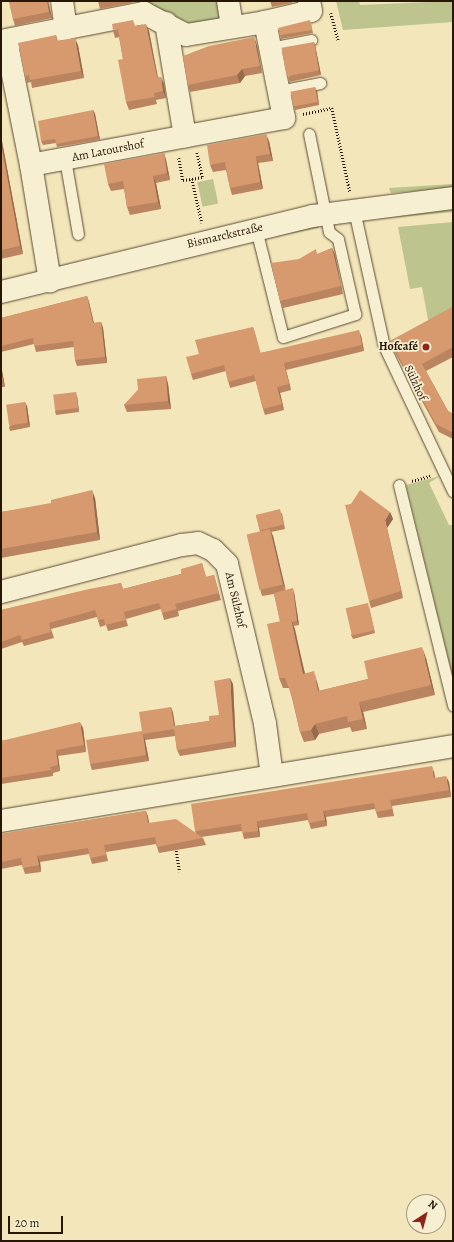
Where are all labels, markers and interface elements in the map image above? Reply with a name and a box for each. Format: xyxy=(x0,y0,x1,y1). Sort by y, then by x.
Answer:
street label: Am Latourshof xyxy=(71,137,145,165)
street label: Bismarckstraße xyxy=(186,220,264,252)
place label: Hofcafé xyxy=(379,340,418,354)
marker: Hofcafé xyxy=(421,342,431,352)
street label: Sülzhof xyxy=(401,363,429,403)
street label: Am Sülzhof xyxy=(222,571,248,629)
north arrow xyxy=(406,1194,446,1234)
text: N xyxy=(425,1196,440,1213)
scale bar xyxy=(10,1208,65,1234)
text: 20 m xyxy=(15,1215,39,1231)

